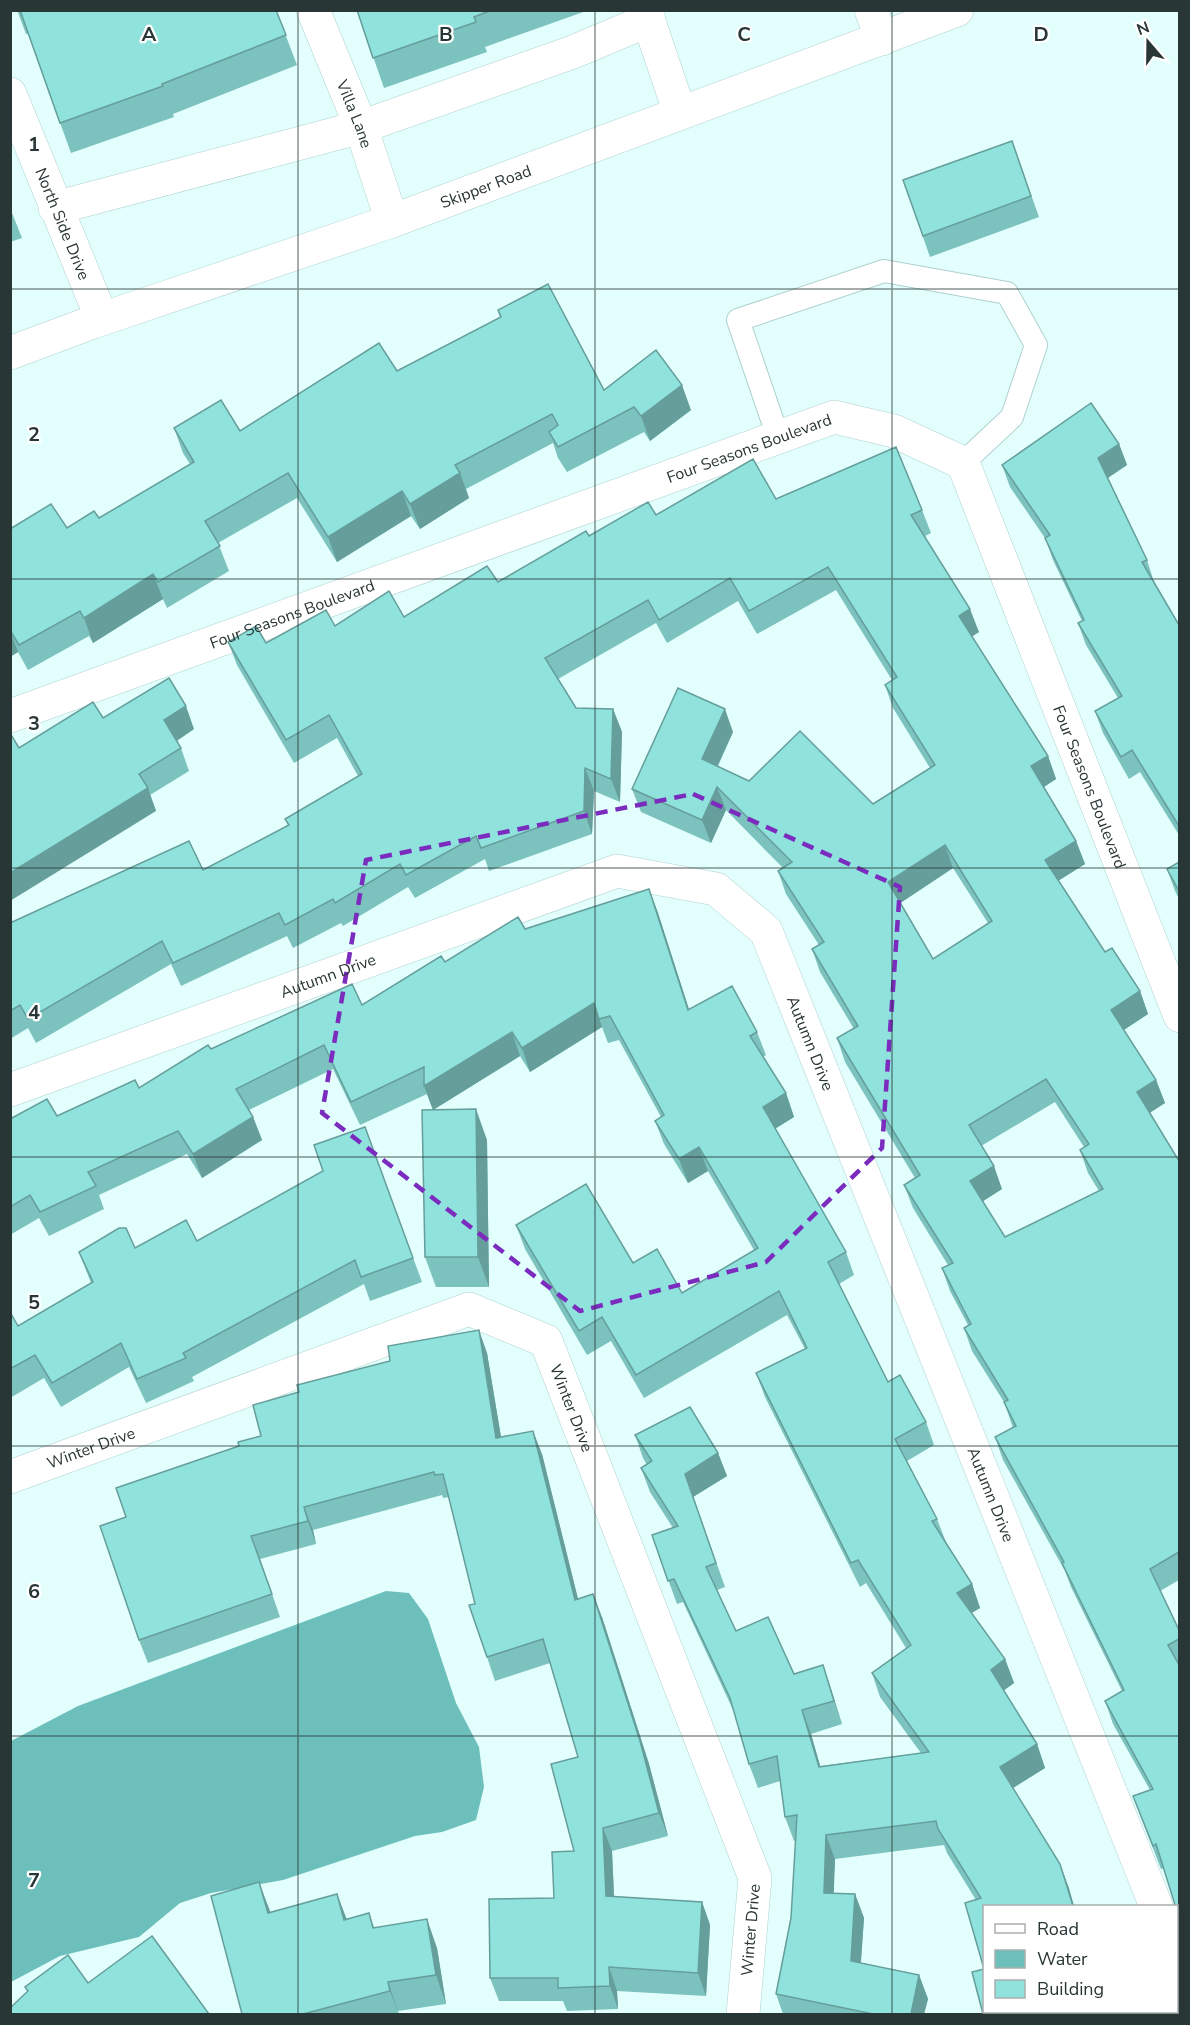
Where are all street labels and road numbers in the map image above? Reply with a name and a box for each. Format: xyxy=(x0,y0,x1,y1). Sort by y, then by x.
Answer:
street label: Villa Lane xyxy=(330,76,377,151)
street label: Skipper Road xyxy=(437,160,535,214)
street label: North Side Drive xyxy=(29,165,95,283)
street label: Four Seasons Boulevard xyxy=(664,409,835,489)
street label: Four Seasons Boulevard xyxy=(207,575,378,655)
street label: Four Seasons Boulevard xyxy=(1047,702,1131,872)
street label: Autumn Drive xyxy=(277,949,379,1004)
street label: Autumn Drive xyxy=(781,993,839,1094)
street label: Winter Drive xyxy=(544,1361,598,1455)
street label: Winter Drive xyxy=(44,1422,138,1475)
street label: Autumn Drive xyxy=(962,1444,1019,1545)
street label: Winter Drive xyxy=(736,1883,766,1977)

